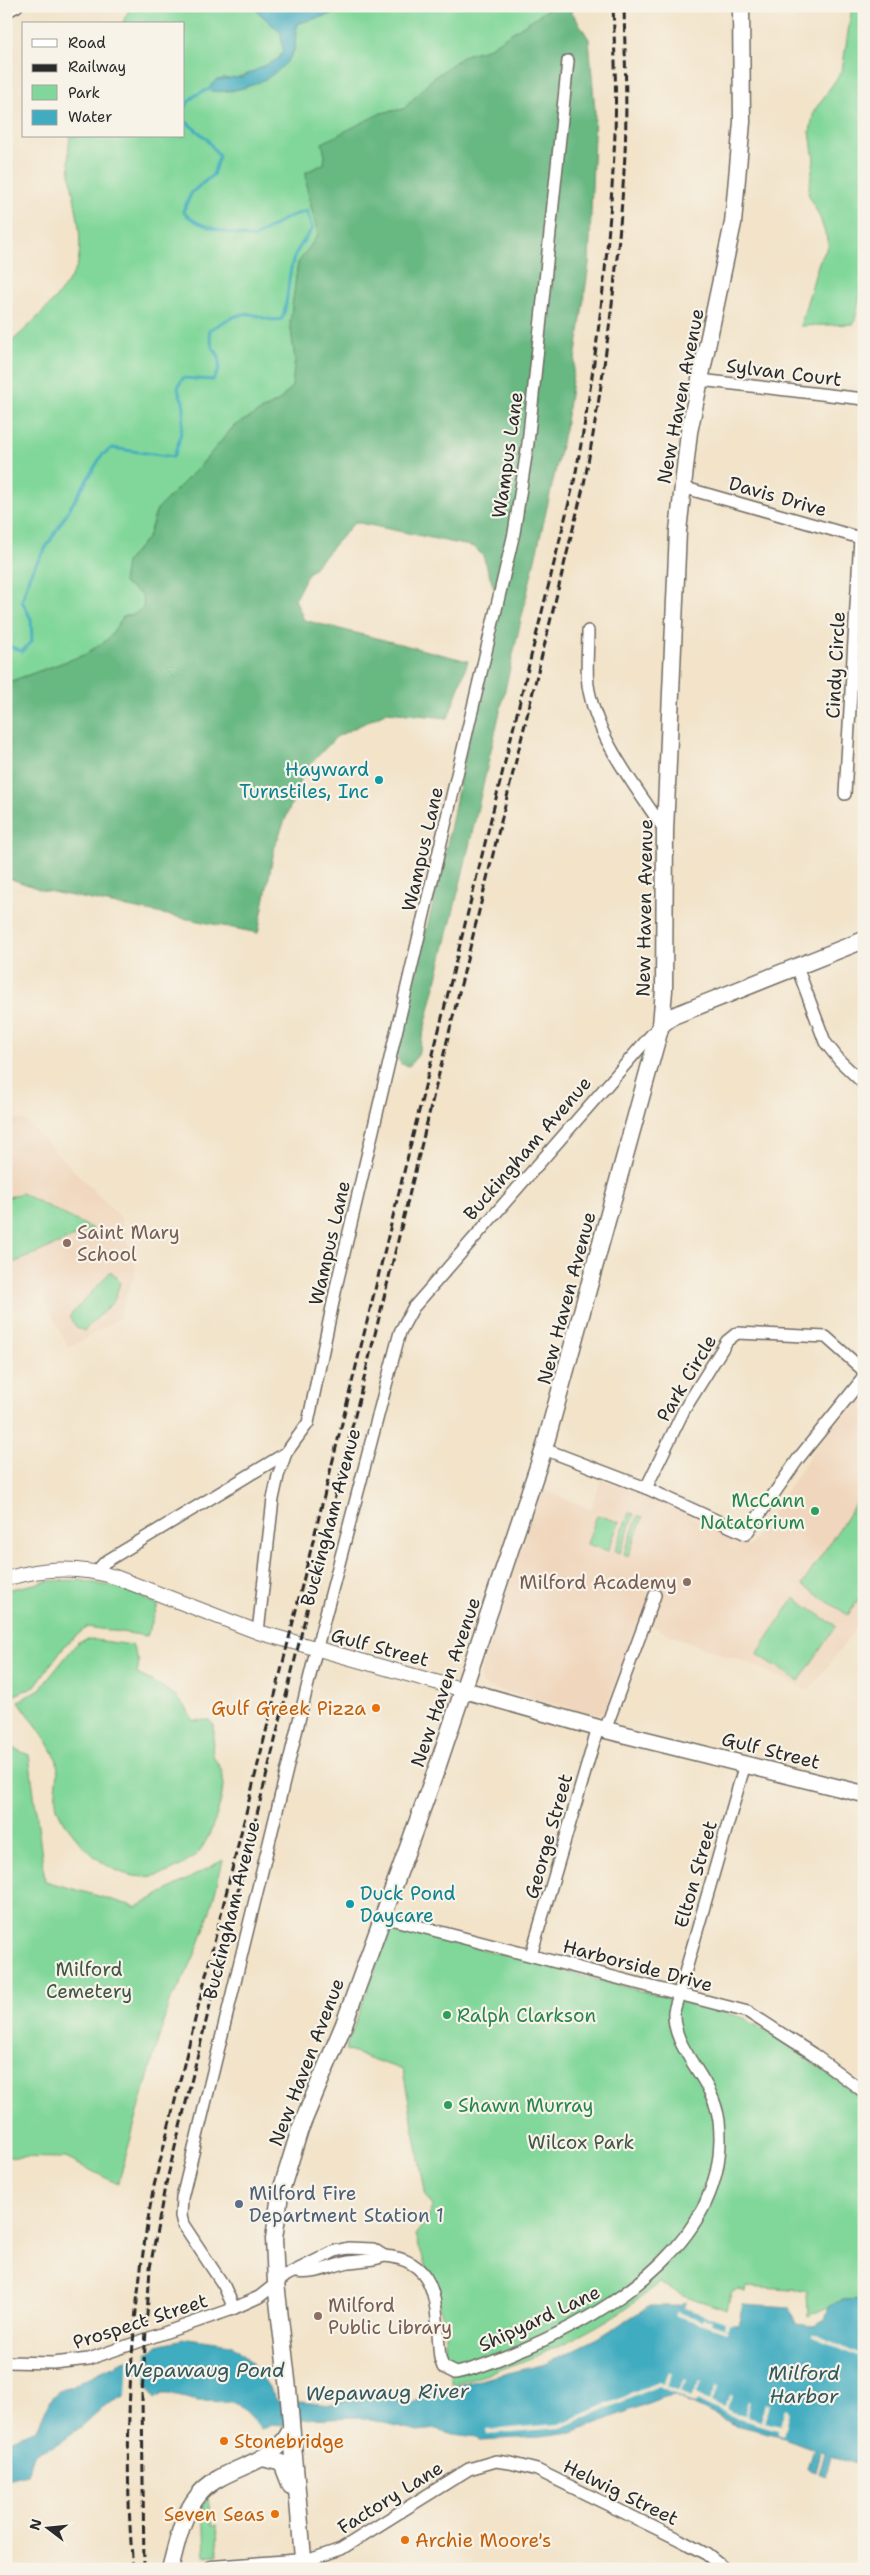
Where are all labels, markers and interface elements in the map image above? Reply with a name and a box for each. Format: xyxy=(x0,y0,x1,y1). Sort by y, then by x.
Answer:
legend xyxy=(22,22,185,138)
text: Road xyxy=(68,33,106,53)
text: Railway xyxy=(68,57,126,77)
text: Park xyxy=(68,83,100,103)
text: Water xyxy=(68,107,112,127)
street label: New Haven Avenue xyxy=(651,306,710,486)
street label: Sylvan Court xyxy=(725,353,843,392)
street label: Wampus Lane xyxy=(486,390,529,520)
street label: Davis Drive xyxy=(726,471,830,522)
street label: Cindy Circle xyxy=(820,611,851,719)
place label: Hayward Turnstiles, Inc xyxy=(239,757,369,804)
marker: Hayward Turnstiles, Inc xyxy=(373,774,385,786)
street label: Wampus Lane xyxy=(396,784,449,914)
street label: New Haven Avenue xyxy=(630,819,659,997)
street label: Buckingham Avenue xyxy=(458,1071,597,1226)
street label: Wampus Lane xyxy=(303,1178,356,1308)
street label: New Haven Avenue xyxy=(531,1209,602,1387)
place label: Saint Mary School xyxy=(77,1220,180,1267)
marker: Saint Mary School xyxy=(61,1237,73,1249)
street label: Park Circle xyxy=(651,1330,722,1426)
street label: Buckingham Avenue xyxy=(295,1425,366,1609)
place label: McCann Natatorium xyxy=(700,1488,805,1535)
marker: McCann Natatorium xyxy=(809,1505,821,1517)
place label: Milford Academy xyxy=(519,1570,677,1595)
marker: Milford Academy xyxy=(681,1576,693,1588)
street label: New Haven Avenue xyxy=(405,1594,486,1770)
street label: Gulf Street xyxy=(328,1622,432,1673)
place label: Gulf Greek Pizza xyxy=(211,1696,366,1721)
marker: Gulf Greek Pizza xyxy=(370,1702,382,1714)
street label: Gulf Street xyxy=(719,1726,823,1775)
street label: George Street xyxy=(519,1771,578,1902)
street label: Buckingham Avenue xyxy=(197,1818,266,2002)
street label: Elton Street xyxy=(668,1818,723,1931)
place label: Duck Pond Daycare xyxy=(360,1881,456,1928)
marker: Duck Pond Daycare xyxy=(344,1898,356,1910)
street label: Harborside Drive xyxy=(560,1933,716,1998)
park label: Milford Cemetery xyxy=(46,1957,132,2004)
street label: New Haven Avenue xyxy=(263,1975,350,2150)
place label: Ralph Clarkson xyxy=(457,2003,596,2028)
marker: Ralph Clarkson xyxy=(441,2009,453,2021)
place label: Shawn Murray xyxy=(458,2093,594,2118)
marker: Shawn Murray xyxy=(442,2099,454,2111)
park label: Wilcox Park xyxy=(528,2130,634,2155)
place label: Milford Fire Department Station 1 xyxy=(249,2181,444,2228)
marker: Milford Fire Department Station 1 xyxy=(233,2198,245,2210)
street label: Shipyard Lane xyxy=(474,2279,604,2358)
street label: Prospect Street xyxy=(70,2288,211,2355)
place label: Milford Public Library xyxy=(328,2293,452,2340)
marker: Milford Public Library xyxy=(312,2310,324,2322)
water label: Wepawaug Pond xyxy=(123,2357,285,2383)
water label: Milford Harbor xyxy=(768,2360,840,2409)
water label: Wepawaug River xyxy=(305,2378,470,2406)
place label: Stonebridge xyxy=(234,2429,344,2454)
marker: Stonebridge xyxy=(218,2435,230,2447)
street label: Helwig Street xyxy=(559,2454,683,2531)
street label: Factory Lane xyxy=(333,2455,448,2540)
north arrow xyxy=(22,2502,72,2552)
place label: Seven Seas xyxy=(164,2502,265,2527)
marker: Seven Seas xyxy=(269,2508,281,2520)
text: N xyxy=(25,2517,46,2532)
place label: Archie Moore's xyxy=(415,2528,551,2553)
marker: Archie Moore's xyxy=(399,2534,411,2546)

